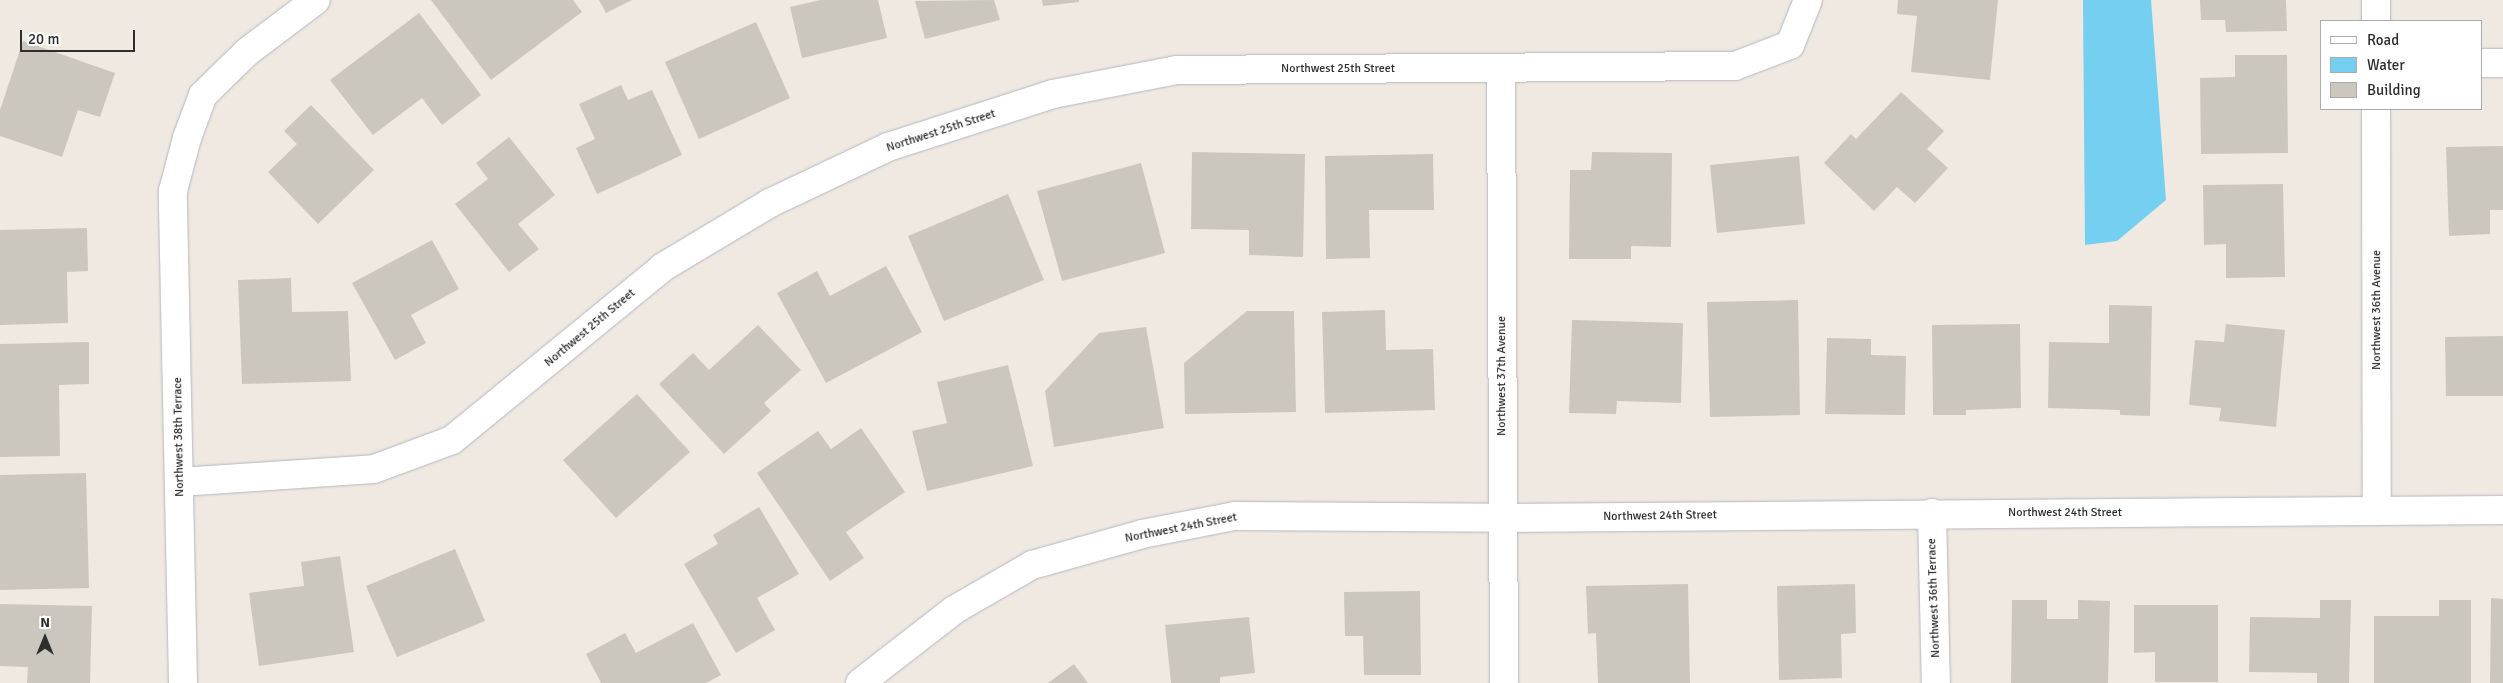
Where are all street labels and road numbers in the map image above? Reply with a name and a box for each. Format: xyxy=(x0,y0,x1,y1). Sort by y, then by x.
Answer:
street label: Northwest 25th Street xyxy=(1281,62,1395,76)
street label: Northwest 25th Street xyxy=(885,107,997,155)
street label: Northwest 36th Avenue xyxy=(2370,250,2384,370)
street label: Northwest 25th Street xyxy=(542,286,638,370)
street label: Northwest 37th Avenue xyxy=(1495,316,1509,436)
street label: Northwest 38th Terrace xyxy=(171,377,187,497)
street label: Northwest 24th Street xyxy=(2008,506,2122,520)
street label: Northwest 24th Street xyxy=(1603,508,1717,524)
street label: Northwest 24th Street xyxy=(1124,510,1238,546)
street label: Northwest 36th Terrace xyxy=(1925,538,1943,658)

